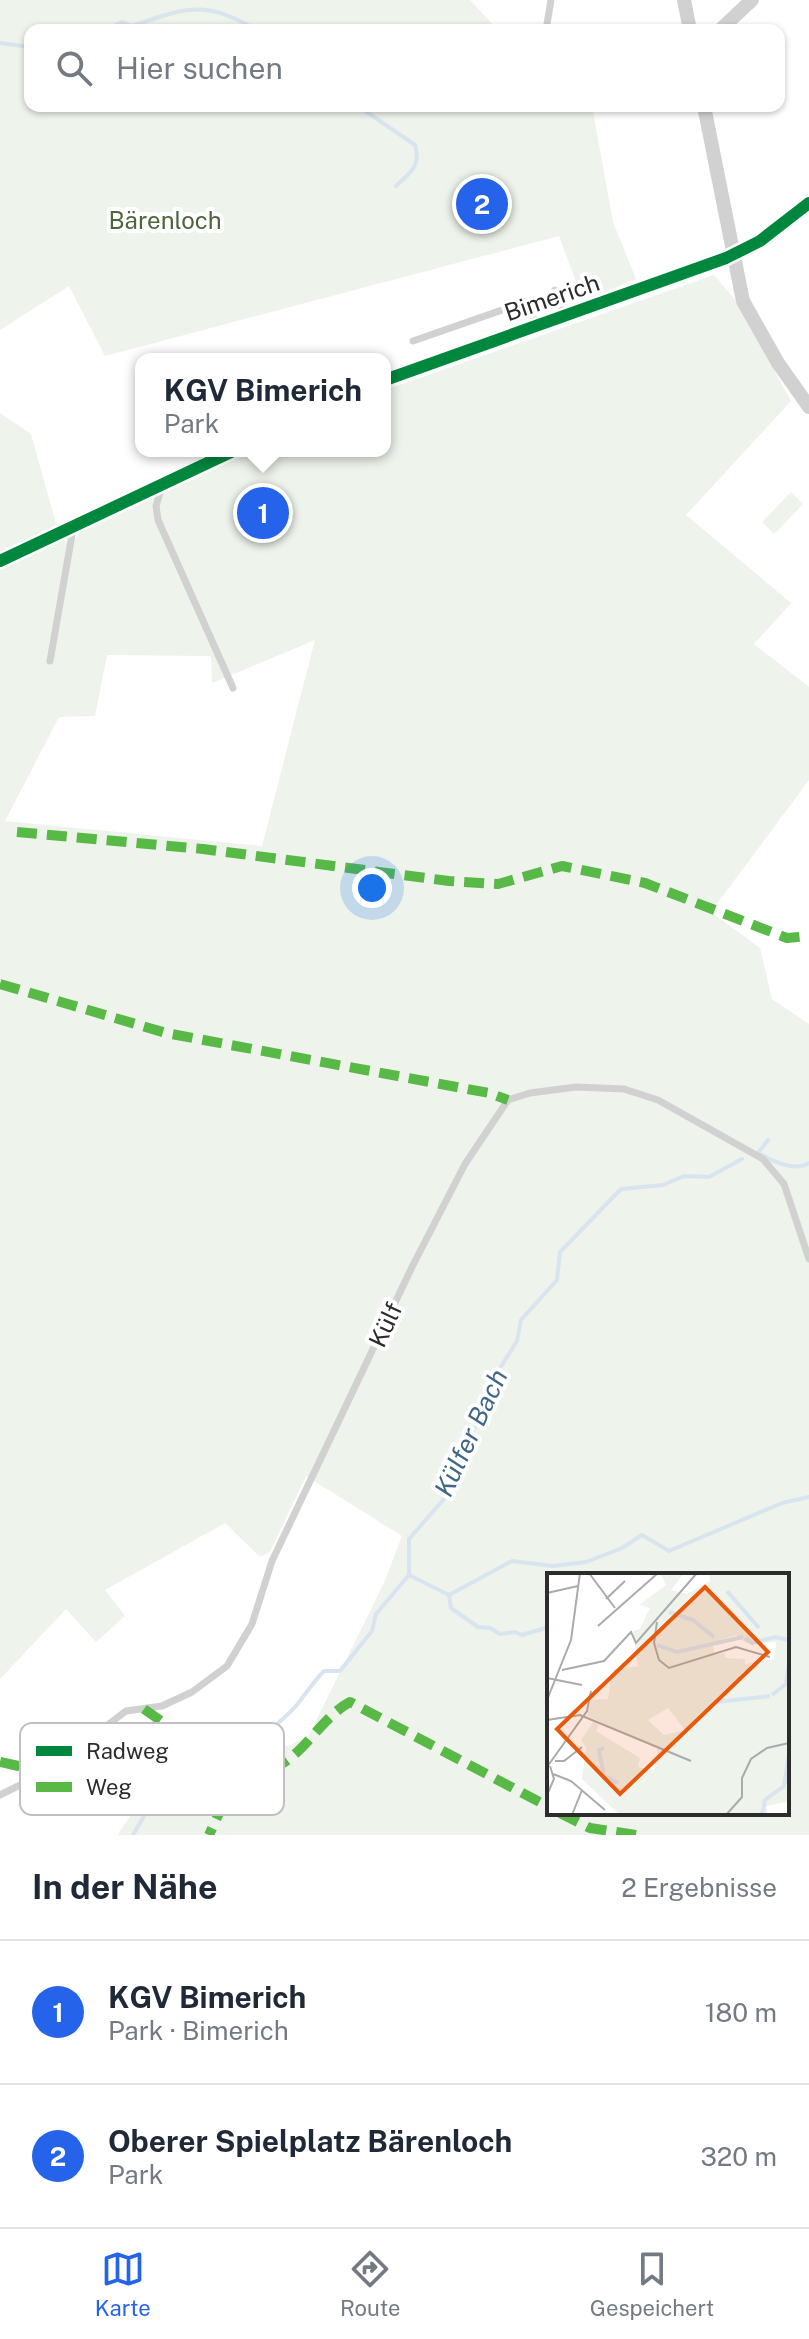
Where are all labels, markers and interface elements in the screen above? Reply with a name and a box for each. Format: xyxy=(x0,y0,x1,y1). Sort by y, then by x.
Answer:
search box xyxy=(24,24,785,112)
icon: search xyxy=(52,46,96,90)
text: Hier suchen xyxy=(116,50,283,86)
pin: 2 xyxy=(456,174,508,234)
park label: Bärenloch xyxy=(109,206,221,234)
street label: Bimerich xyxy=(501,268,603,326)
popup xyxy=(135,353,391,457)
text: KGV Bimerich xyxy=(164,372,362,408)
text: Park xyxy=(164,408,219,439)
pin: 1 xyxy=(237,483,289,543)
your location xyxy=(352,868,392,908)
street label: Külf xyxy=(363,1298,407,1351)
water label: Külfer Bach xyxy=(428,1364,514,1501)
inset map xyxy=(547,1573,789,1815)
legend xyxy=(20,1723,284,1815)
text: Radweg xyxy=(86,1738,169,1764)
text: Weg xyxy=(86,1774,132,1800)
text: In der Nähe xyxy=(32,1867,218,1907)
text: 2 Ergebnisse xyxy=(621,1872,777,1903)
text: KGV Bimerich xyxy=(108,1979,306,2015)
text: 1 xyxy=(52,1997,64,2028)
text: 180 m xyxy=(705,1997,777,2028)
text: Park · Bimerich xyxy=(108,2015,289,2046)
text: Oberer Spielplatz Bärenloch xyxy=(108,2123,512,2159)
text: 2 xyxy=(50,2141,66,2172)
text: 320 m xyxy=(700,2141,777,2172)
text: Park xyxy=(108,2159,163,2190)
tab: Karte xyxy=(95,2247,151,2321)
tab: Route xyxy=(340,2247,400,2321)
tab: Gespeichert xyxy=(590,2247,714,2321)

